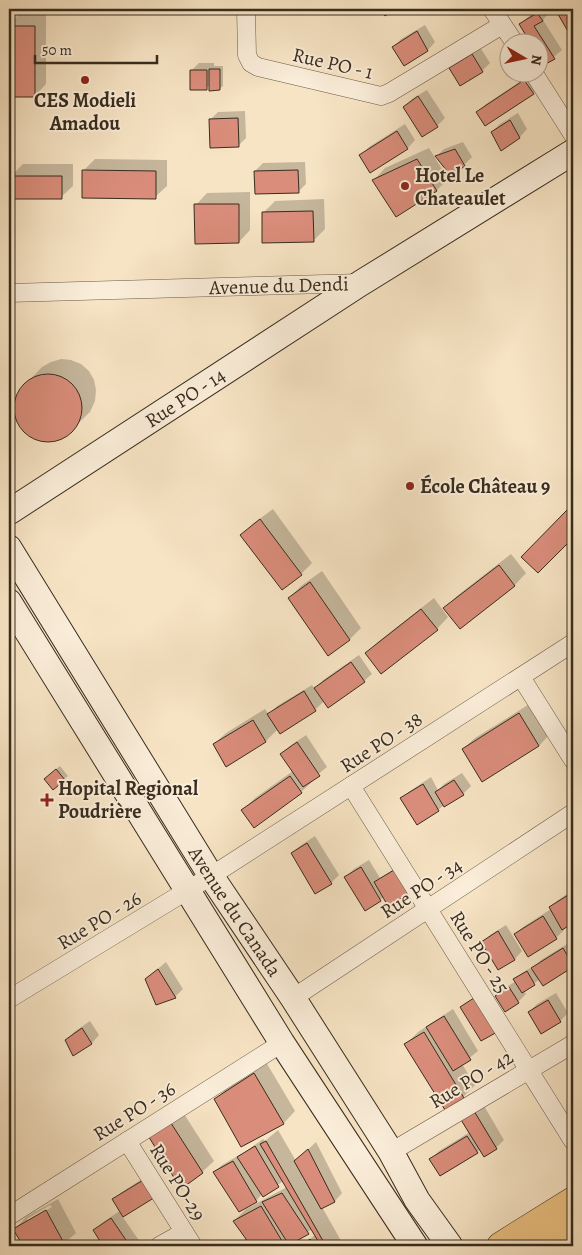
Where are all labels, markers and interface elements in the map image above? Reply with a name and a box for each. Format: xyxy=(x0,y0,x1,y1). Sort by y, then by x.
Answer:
scale bar xyxy=(35,32,158,64)
north arrow xyxy=(500,32,550,82)
text: 50 m xyxy=(42,40,72,60)
street label: Rue PO - 1 xyxy=(290,41,376,86)
text: N xyxy=(526,53,547,66)
marker: CES Modieli Amadou xyxy=(79,74,91,86)
place label: CES Modieli Amadou xyxy=(34,87,136,137)
place label: Hotel Le Chateaulet xyxy=(415,162,506,212)
marker: Hotel Le Chateaulet xyxy=(399,180,411,192)
street label: Avenue du Dendi xyxy=(208,270,349,301)
street label: Rue PO - 14 xyxy=(140,362,231,434)
place label: École Château 9 xyxy=(420,473,550,500)
marker: École Château 9 xyxy=(404,480,416,492)
street label: Rue PO - 38 xyxy=(335,706,428,779)
place label: Hopital Regional Poudrière xyxy=(58,775,199,825)
marker: Hopital Regional Poudrière xyxy=(40,793,54,807)
street label: Avenue du Canada xyxy=(181,840,288,983)
street label: Rue PO - 34 xyxy=(375,852,467,925)
street label: Rue PO - 26 xyxy=(52,885,146,956)
street label: Rue PO - 25 xyxy=(443,906,516,999)
street label: Rue PO - 42 xyxy=(424,1044,519,1115)
street label: Rue PO - 36 xyxy=(88,1075,181,1147)
street label: Rue PO-29 xyxy=(143,1138,212,1226)

